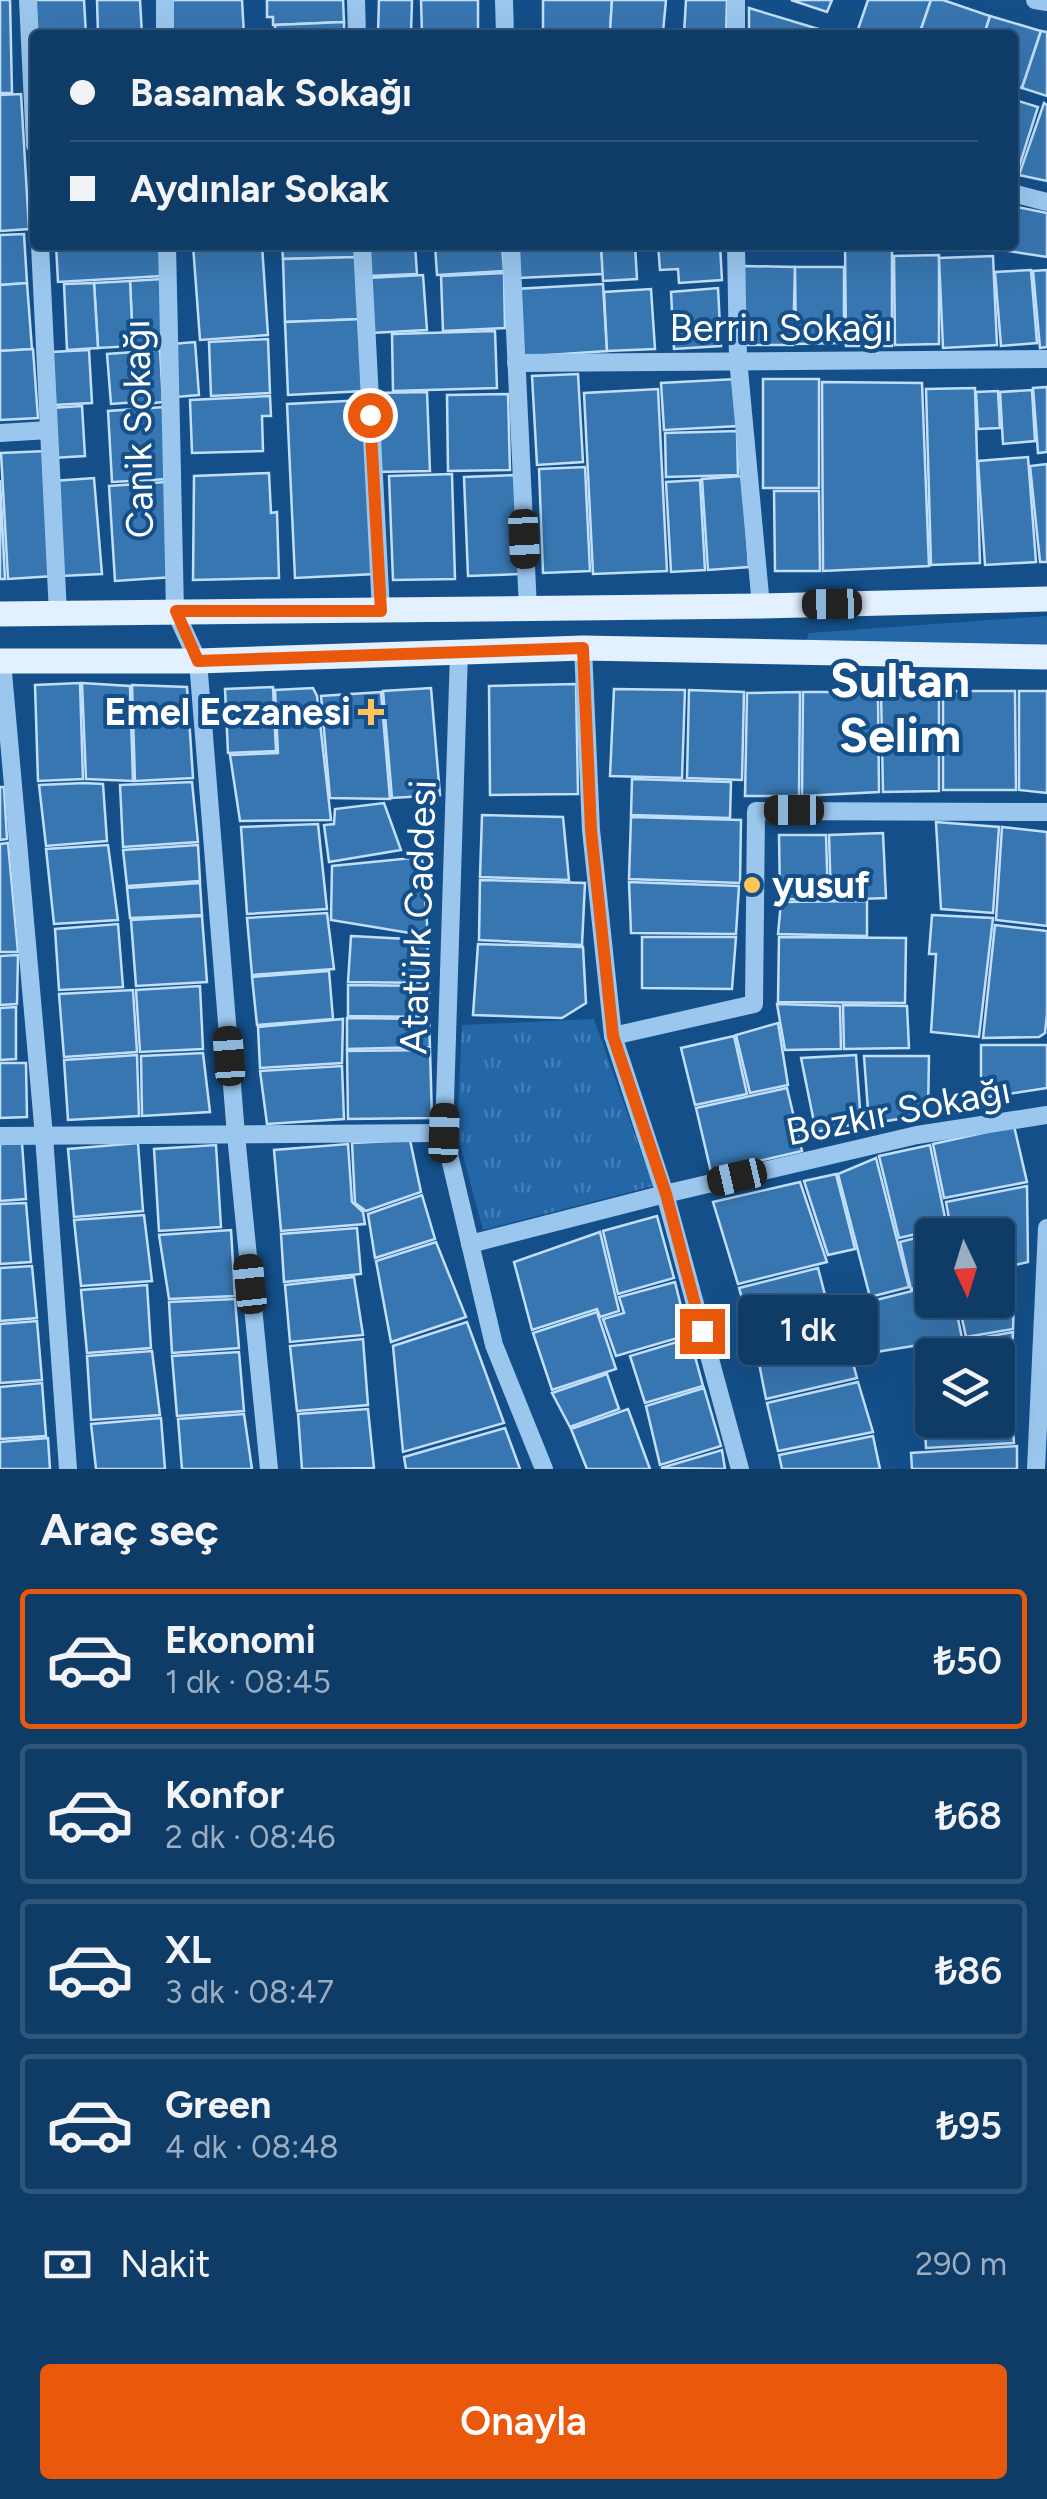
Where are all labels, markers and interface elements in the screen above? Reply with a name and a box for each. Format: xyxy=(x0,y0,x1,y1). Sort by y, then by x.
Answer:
text: Basamak Sokağı xyxy=(130,70,412,116)
text: Aydınlar Sokak xyxy=(130,166,389,212)
street label: Berrin Sokağı xyxy=(670,305,892,351)
street label: Canik Sokağı xyxy=(113,319,163,539)
route start xyxy=(348,393,393,438)
car xyxy=(507,508,541,570)
car xyxy=(802,588,862,620)
district label: Sultan Selim xyxy=(830,651,970,764)
place label: Emel Eczanesi xyxy=(104,689,351,735)
marker: Emel Eczanesi xyxy=(360,701,382,723)
street label: Atatürk Caddesi xyxy=(390,779,446,1055)
car xyxy=(764,795,824,825)
place label: yusuf xyxy=(772,862,870,908)
marker: yusuf xyxy=(741,874,763,896)
car xyxy=(212,1025,246,1087)
street label: Bozkır Sokağı xyxy=(782,1067,1014,1155)
car xyxy=(428,1102,460,1164)
car xyxy=(704,1156,770,1198)
north arrow xyxy=(915,1218,1015,1318)
map controls xyxy=(915,1218,1015,1438)
car xyxy=(232,1253,268,1315)
callout: 1 dk xyxy=(737,1296,877,1366)
route end xyxy=(680,1309,725,1354)
text: 1 dk xyxy=(780,1311,836,1349)
button: layers xyxy=(915,1338,1015,1438)
text: Araç seç xyxy=(40,1502,219,1556)
icon: car xyxy=(45,1614,135,1704)
text: Ekonomi xyxy=(165,1617,316,1663)
text: ₺50 xyxy=(934,1638,1002,1684)
text: 1 dk · 08:45 xyxy=(165,1663,331,1701)
icon: car xyxy=(45,1769,135,1859)
text: Konfor xyxy=(165,1772,284,1818)
text: ₺68 xyxy=(935,1793,1002,1839)
text: 2 dk · 08:46 xyxy=(165,1818,335,1856)
icon: car xyxy=(45,1924,135,2014)
text: XL xyxy=(165,1927,211,1973)
text: ₺86 xyxy=(935,1948,1002,1994)
text: 3 dk · 08:47 xyxy=(165,1973,334,2011)
icon: car xyxy=(45,2079,135,2169)
text: Green xyxy=(165,2082,271,2128)
text: ₺95 xyxy=(936,2103,1002,2149)
text: 4 dk · 08:48 xyxy=(165,2128,339,2166)
icon: cash xyxy=(40,2237,95,2292)
text: Nakit xyxy=(120,2241,210,2287)
text: 290 m xyxy=(915,2245,1007,2283)
button: Onayla xyxy=(40,2364,1007,2479)

